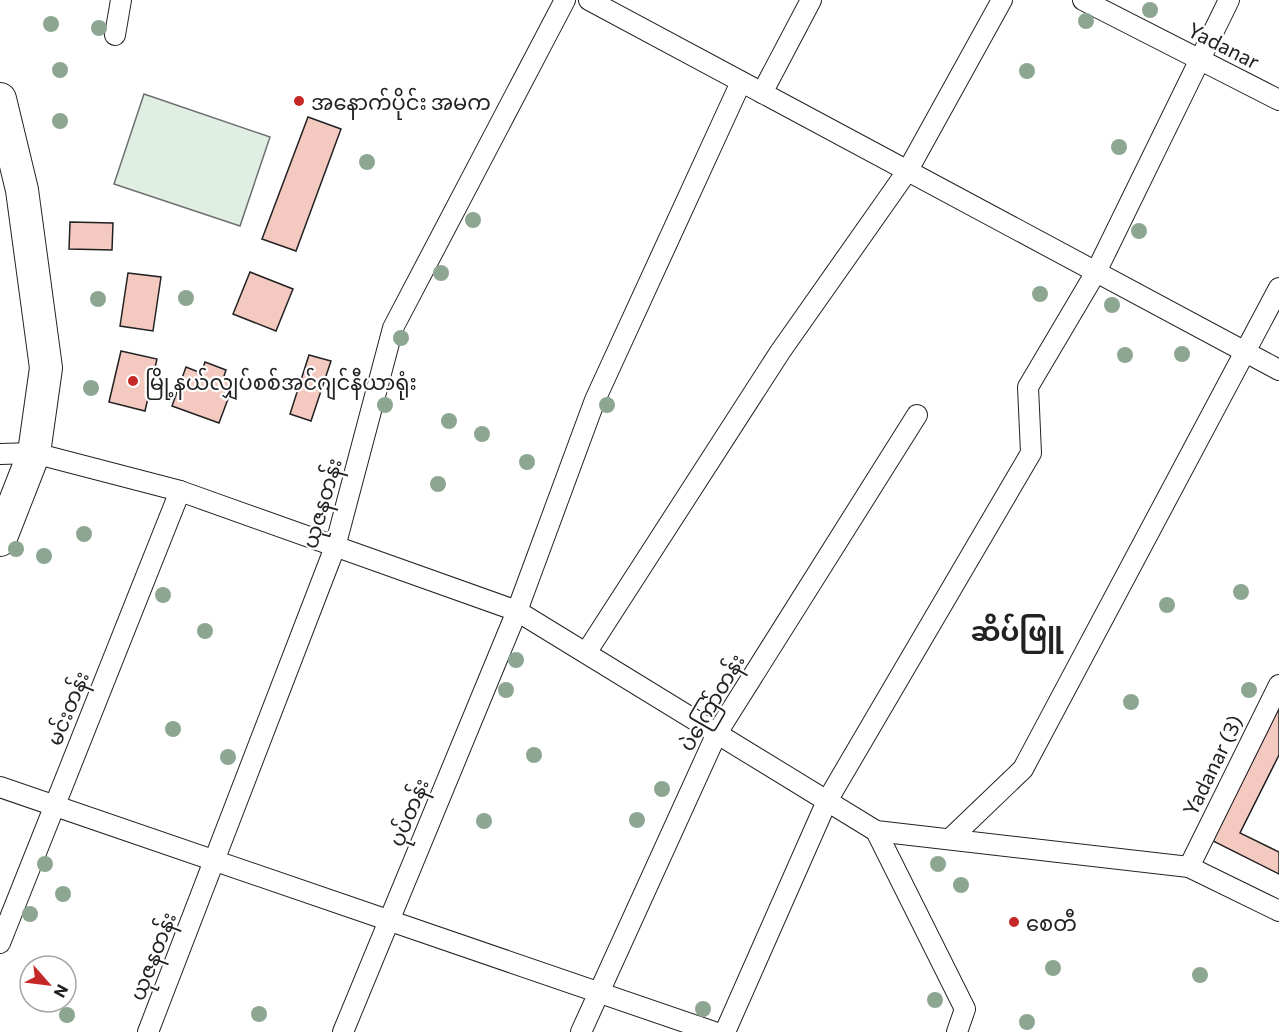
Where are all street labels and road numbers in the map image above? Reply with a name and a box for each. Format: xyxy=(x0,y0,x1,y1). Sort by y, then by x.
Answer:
street label: Yadanar xyxy=(1184,16,1264,74)
street label: ယုဇနတန်း xyxy=(294,454,352,553)
street label: ပဲကြော်တန်း xyxy=(671,648,754,758)
street label: မင်းတန်း xyxy=(39,666,99,751)
street label: Yadanar (3) xyxy=(1177,711,1247,819)
street label: ပုပ်တန်း xyxy=(381,774,438,852)
street label: ယုဇနတန်း xyxy=(122,907,186,1006)

